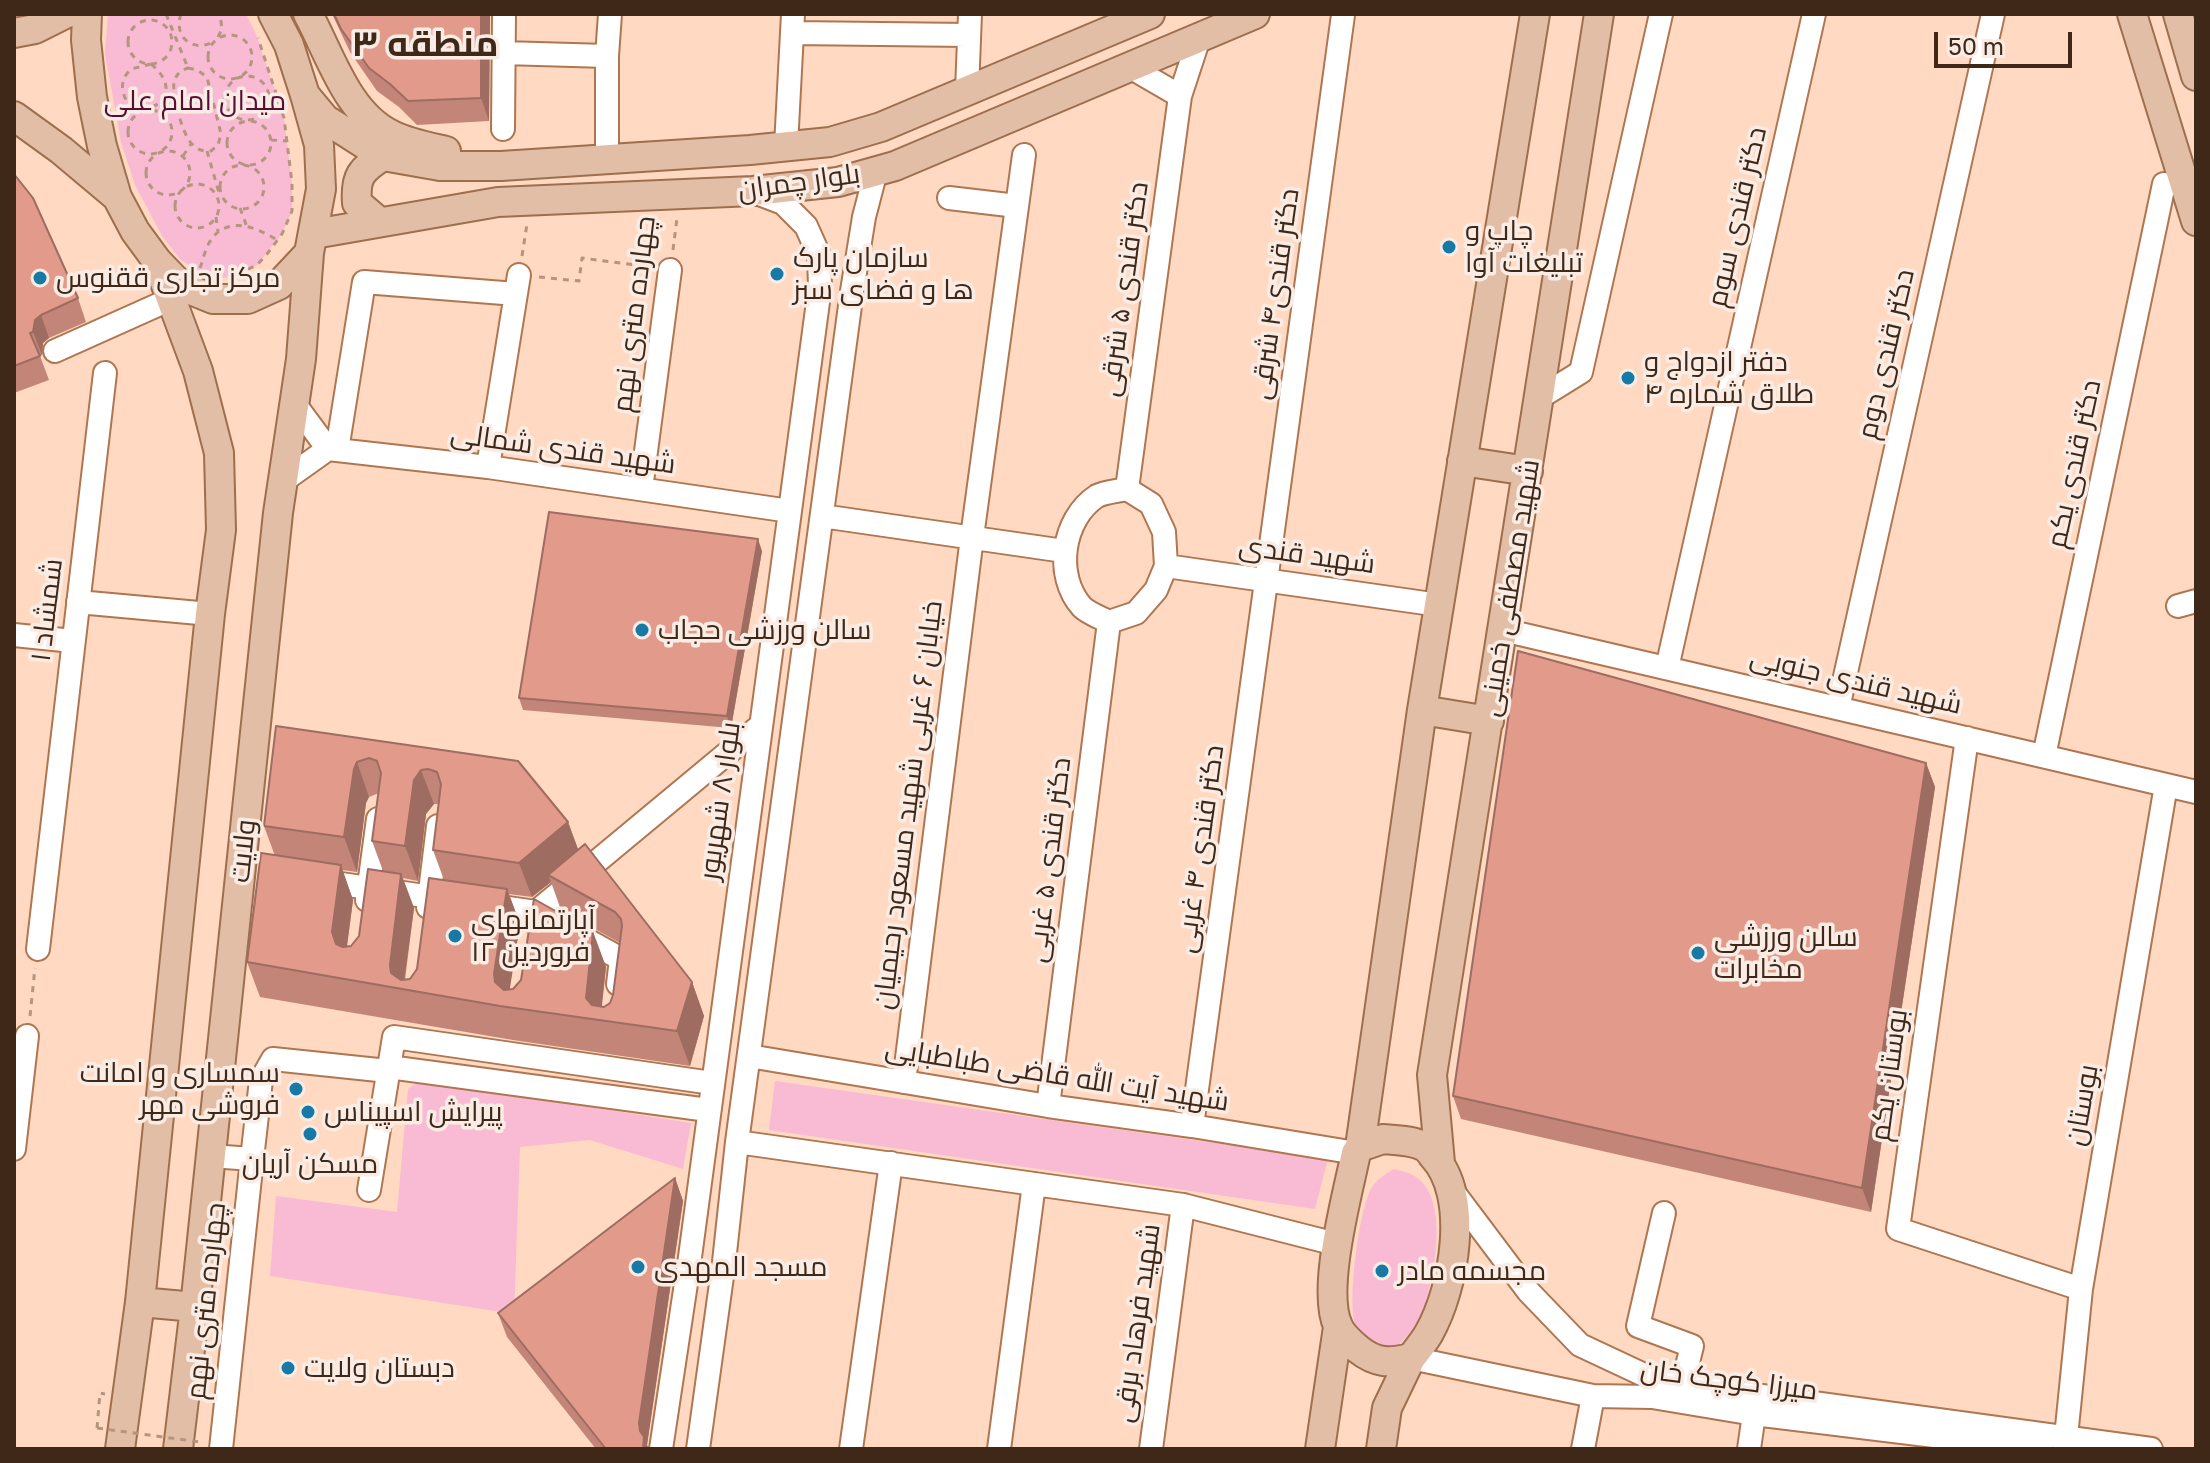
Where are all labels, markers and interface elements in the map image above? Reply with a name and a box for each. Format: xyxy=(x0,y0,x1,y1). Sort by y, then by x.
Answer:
scale bar xyxy=(1938,16,2076,66)
district label: منطقه ۳ xyxy=(351,23,499,67)
text: 50 m xyxy=(1948,31,2004,60)
park label: میدان امام علی xyxy=(104,84,286,118)
street label: دکتر قندی سوم xyxy=(1700,124,1774,310)
street label: بلوار چمران xyxy=(736,157,862,207)
street label: دکتر قندی ۵ شرقی xyxy=(1092,179,1156,399)
street label: دکتر قندی۴ شرقی xyxy=(1244,186,1306,402)
street label: چهارده متری نهم xyxy=(605,214,663,414)
place label: چاپ و تبلیغات آوا xyxy=(1465,214,1583,280)
marker: چاپ و تبلیغات آوا xyxy=(1440,238,1458,256)
place label: سازمان پارک ها و فضای سبز xyxy=(793,241,974,307)
place label: مرکز تجاری ققنوس xyxy=(56,261,281,295)
marker: سازمان پارک ها و فضای سبز xyxy=(768,265,786,283)
street label: دکتر قندی دوم xyxy=(1850,266,1922,442)
marker: مرکز تجاری ققنوس xyxy=(31,269,49,287)
place label: دفتر ازدواج و طلاق شماره ۴ xyxy=(1644,345,1814,411)
marker: دفتر ازدواج و طلاق شماره ۴ xyxy=(1619,369,1637,387)
street label: دکتر قندی یکم xyxy=(2040,377,2108,551)
street label: شهید قندی شمالی xyxy=(448,417,678,481)
street label: شهید مصطفی خمینی xyxy=(1473,457,1547,719)
street label: شهید قندی xyxy=(1237,529,1377,581)
street label: شمشاد ۱ xyxy=(24,557,70,663)
street label: خیابان ۶ غربی شهید مسعود رحیمیان xyxy=(866,599,950,1011)
place label: سالن ورزشی حجاب xyxy=(658,613,871,647)
marker: سالن ورزشی حجاب xyxy=(633,621,651,639)
street label: شهید قندی جنوبی xyxy=(1747,640,1965,722)
street label: بلوار ۸ شهریور xyxy=(692,720,748,882)
street label: دکتر قندی ۴ غربی xyxy=(1169,743,1231,955)
street label: دکتر قندی ۵ غربی xyxy=(1020,756,1078,964)
street label: ولایت xyxy=(223,818,263,884)
place label: آپارتمانهای ۱۲ فروردین xyxy=(471,903,596,969)
place label: سالن ورزشی مخابرات xyxy=(1714,920,1858,986)
marker: آپارتمانهای ۱۲ فروردین xyxy=(446,927,464,945)
marker: سالن ورزشی مخابرات xyxy=(1689,944,1707,962)
street label: بوستان یکم xyxy=(1863,1007,1915,1143)
street label: شهید آیت الله قاضی طباطبایی xyxy=(883,1031,1231,1119)
place label: سمساری و امانت فروشی مهر xyxy=(80,1056,280,1122)
street label: بوستان xyxy=(2058,1062,2106,1148)
marker: سمساری و امانت فروشی مهر xyxy=(287,1080,305,1098)
place label: پیرایش اسپیناس xyxy=(324,1095,503,1129)
marker: پیرایش اسپیناس xyxy=(299,1103,317,1121)
marker: مسکن آریان xyxy=(301,1125,319,1143)
place label: مسکن آریان xyxy=(242,1147,378,1181)
street label: چهارده متری نهم xyxy=(179,1201,233,1401)
street label: شهید فرهاد برقی xyxy=(1106,1221,1168,1425)
place label: مسجد المهدی xyxy=(654,1250,828,1284)
place label: مجسمه مادر xyxy=(1398,1254,1546,1288)
marker: مسجد المهدی xyxy=(629,1258,647,1276)
marker: مجسمه مادر xyxy=(1373,1262,1391,1280)
place label: دبستان ولایت xyxy=(304,1351,455,1385)
street label: میرزا کوچک خان xyxy=(1639,1352,1819,1408)
marker: دبستان ولایت xyxy=(279,1359,297,1377)

